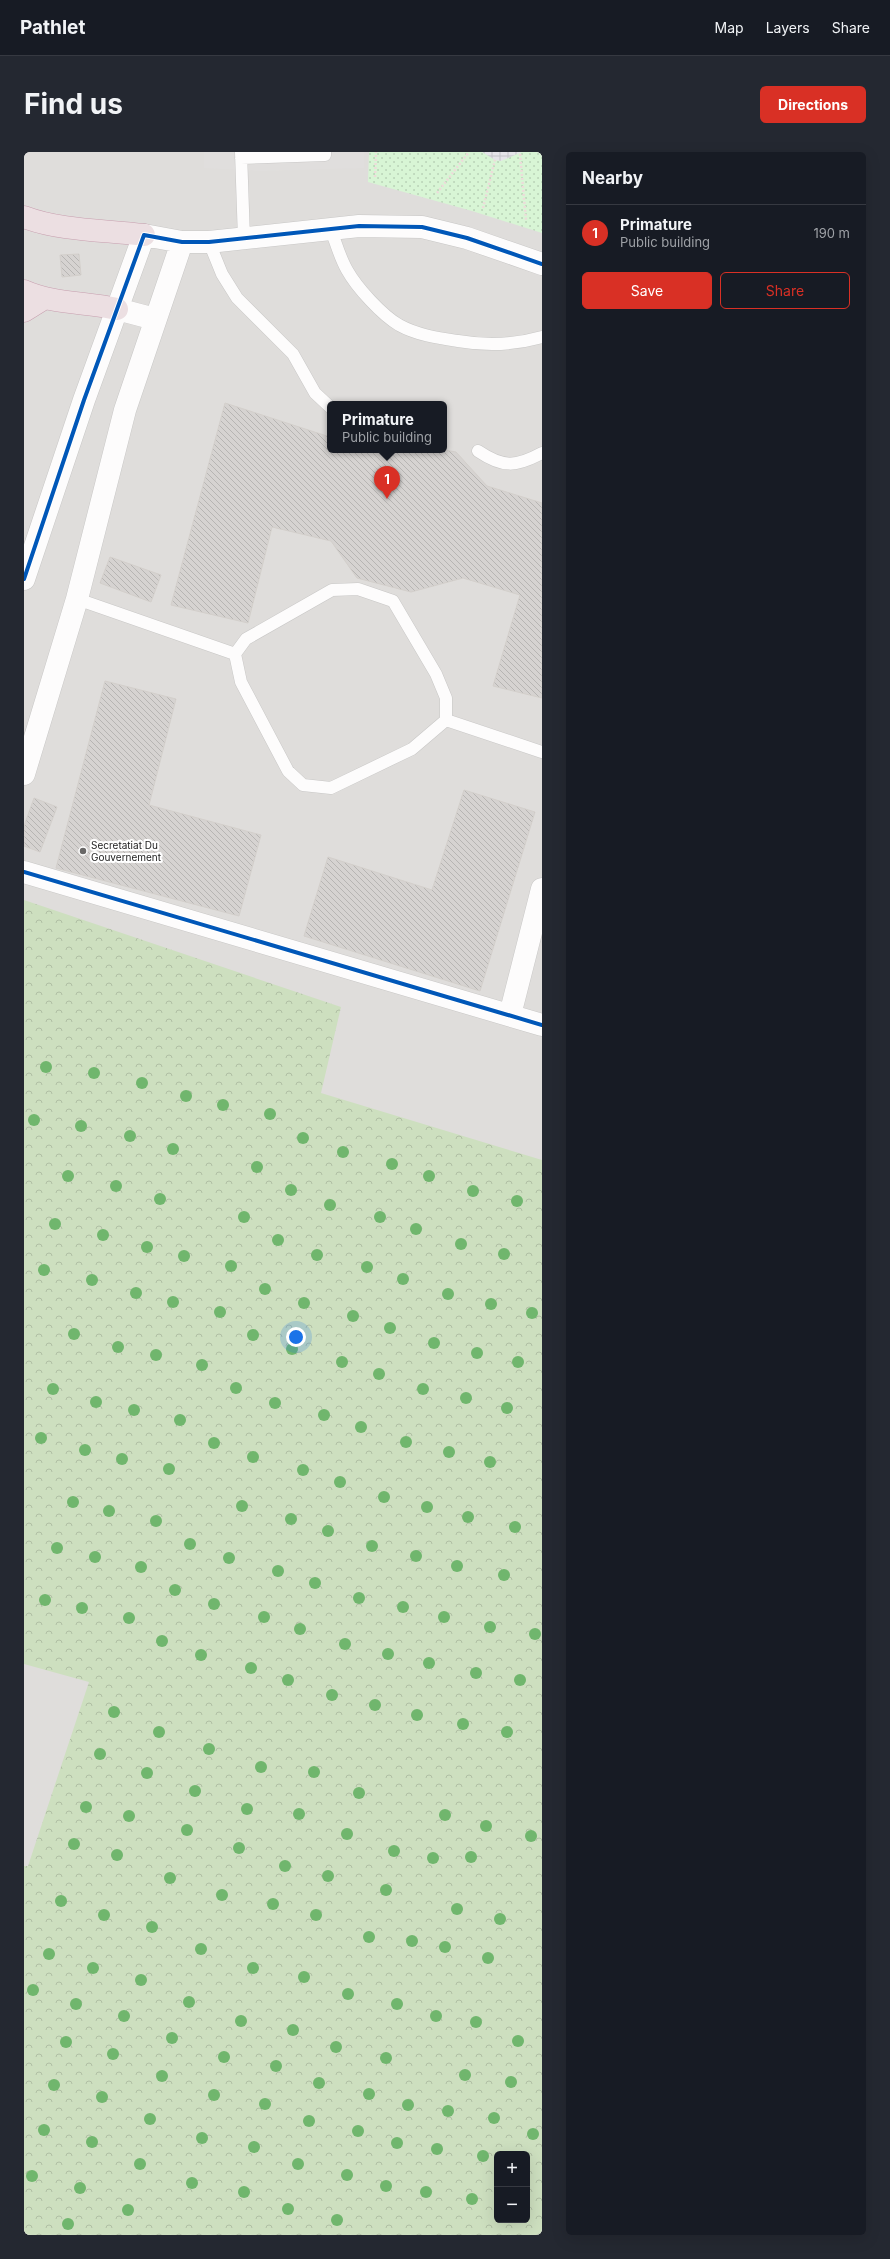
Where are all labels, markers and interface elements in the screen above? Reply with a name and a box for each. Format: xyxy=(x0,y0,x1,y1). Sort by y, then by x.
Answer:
text: Pathlet xyxy=(20,16,85,39)
text: Map xyxy=(715,19,744,36)
text: Layers xyxy=(766,19,810,36)
text: Share xyxy=(832,19,870,36)
button: Directions xyxy=(760,86,866,123)
text: Find us xyxy=(24,87,123,121)
text: Nearby xyxy=(582,168,643,188)
text: Primature xyxy=(620,215,692,234)
text: 1 xyxy=(592,225,598,241)
text: 190 m xyxy=(813,225,850,241)
text: Public building xyxy=(620,234,710,250)
button: Save xyxy=(582,272,712,309)
button: Share xyxy=(720,272,850,309)
popup xyxy=(327,401,447,453)
text: Primature xyxy=(342,410,414,429)
text: Public building xyxy=(342,429,432,445)
pin: 1 xyxy=(374,466,400,499)
place label: Secretatiat Du Gouvernement xyxy=(91,839,162,863)
marker: Secretatiat Du Gouvernement xyxy=(78,846,88,856)
your location xyxy=(286,1327,306,1347)
map controls xyxy=(494,2151,530,2223)
button: + xyxy=(494,2151,530,2187)
button: − xyxy=(494,2187,530,2223)

